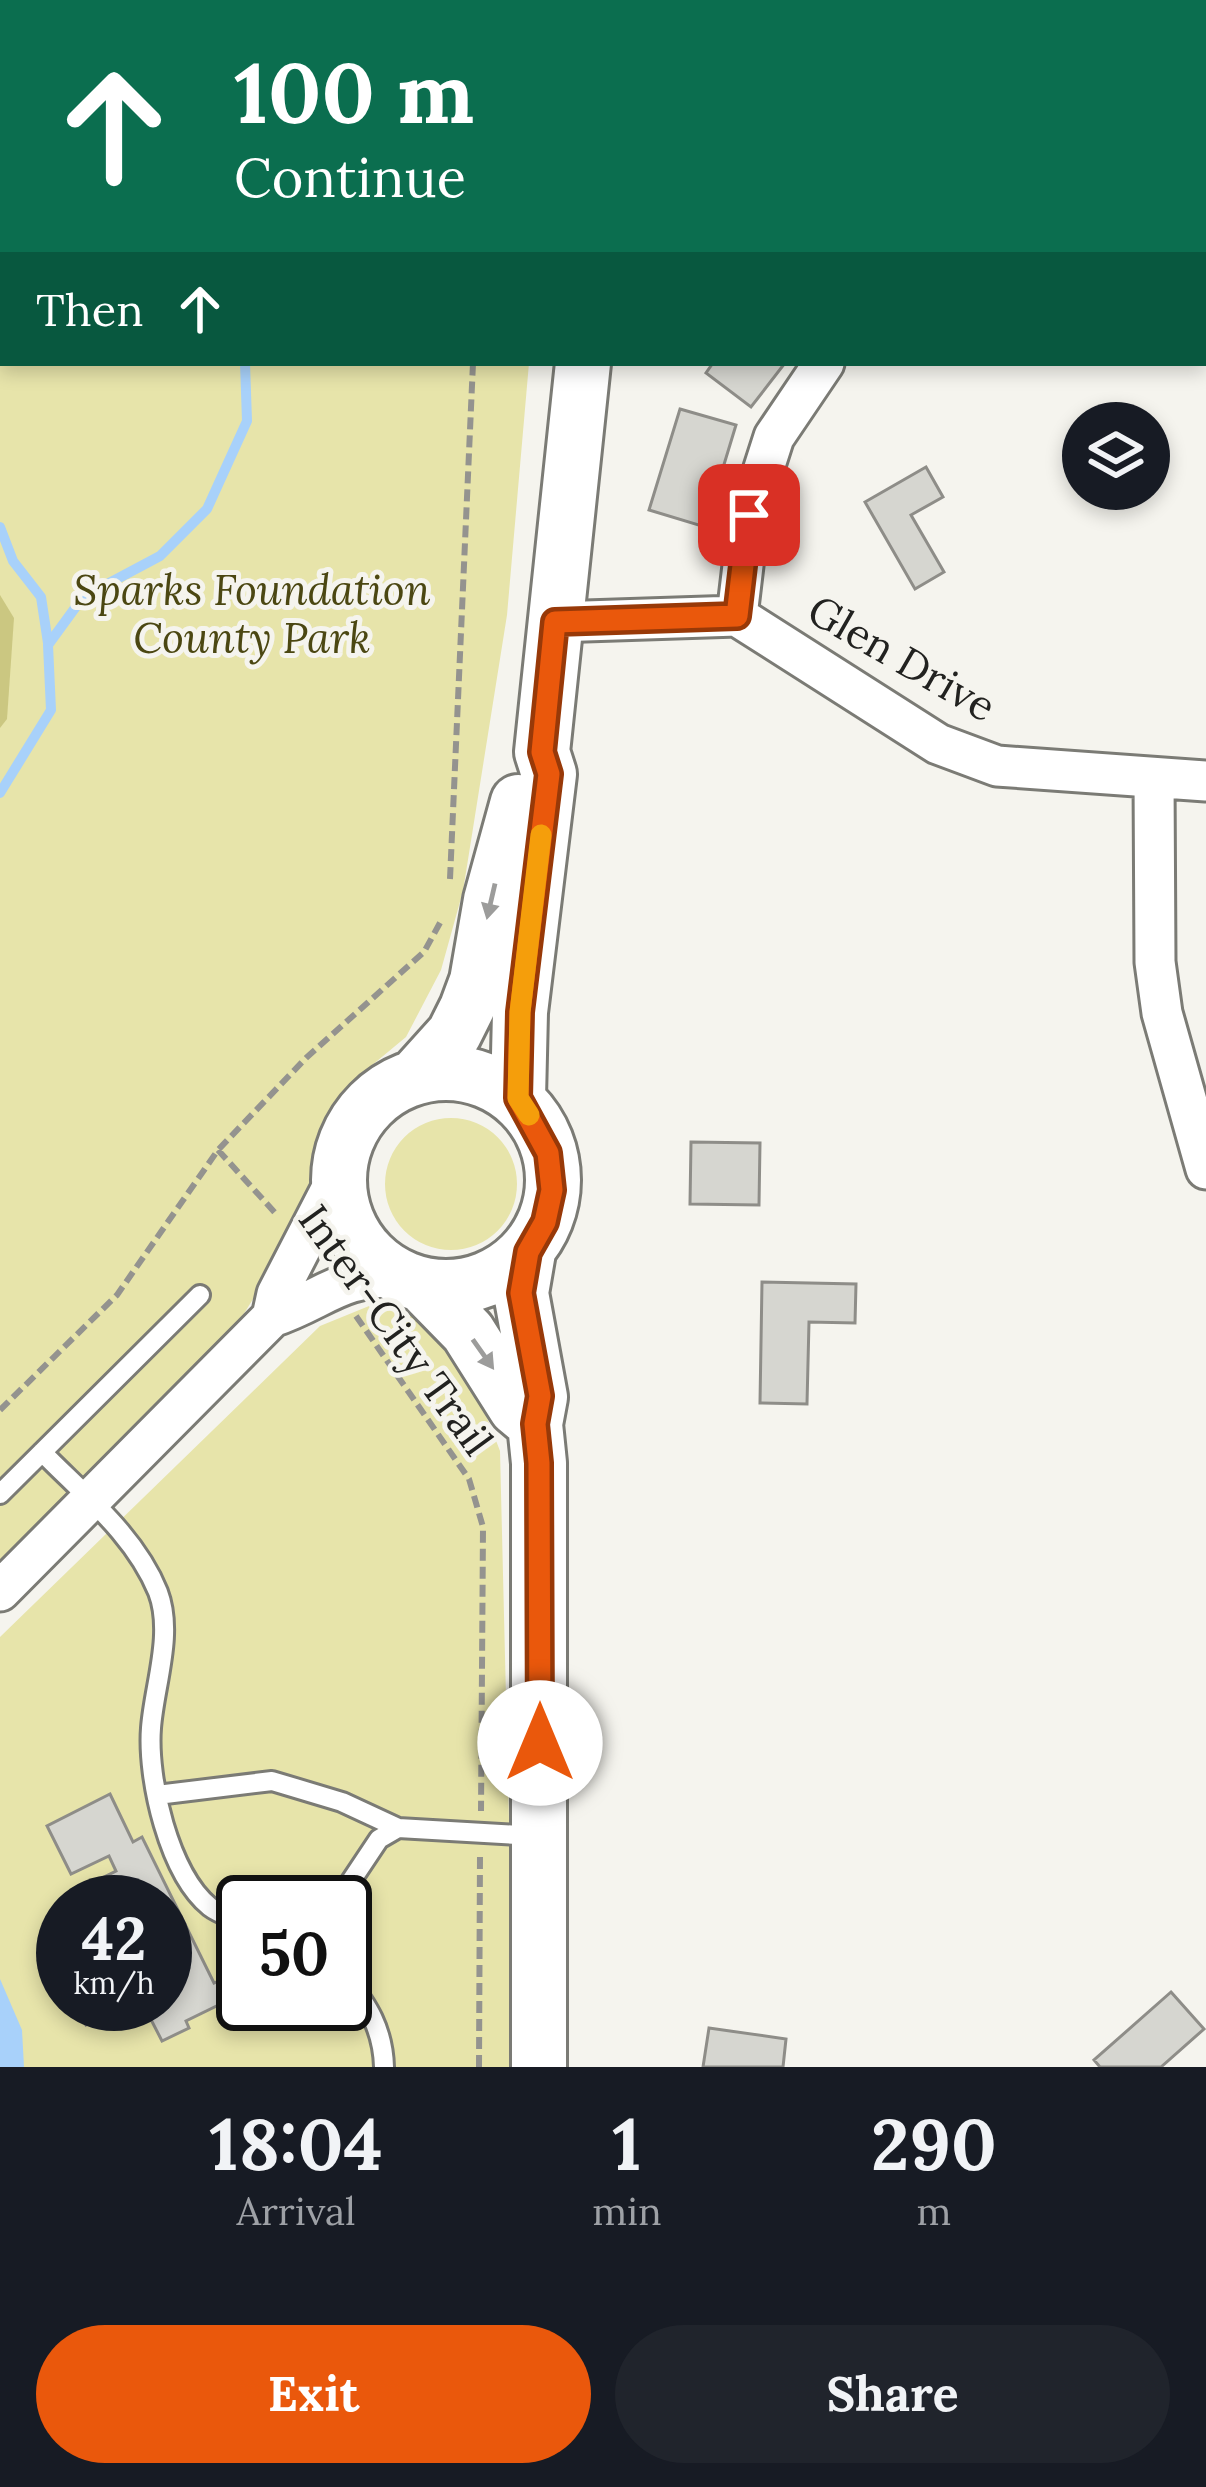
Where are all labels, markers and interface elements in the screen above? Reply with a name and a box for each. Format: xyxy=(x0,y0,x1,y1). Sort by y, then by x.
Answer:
text: 100 m xyxy=(234,38,474,146)
icon: ahead xyxy=(36,48,192,204)
text: Continue xyxy=(234,143,466,212)
icon: ahead xyxy=(167,276,233,342)
text: Then xyxy=(36,281,143,338)
map controls xyxy=(1062,402,1170,510)
button: layers xyxy=(1062,402,1170,510)
pin xyxy=(698,464,800,566)
icon: arrive xyxy=(716,482,782,548)
park label: Sparks Foundation County Park xyxy=(73,563,431,665)
street label: Glen Drive xyxy=(799,583,1005,733)
one-way arrow xyxy=(481,882,500,920)
street label: Inter-City Trail xyxy=(287,1194,505,1466)
one-way arrow xyxy=(471,1338,494,1371)
position arrow xyxy=(477,1680,603,1806)
speed limit sign: 50 xyxy=(216,1875,372,2031)
text: 42 xyxy=(82,1900,146,1976)
text: km/h xyxy=(73,1964,155,2002)
text: 18:04 xyxy=(209,2098,383,2190)
text: 1 xyxy=(612,2098,642,2190)
text: 290 xyxy=(871,2098,997,2190)
text: Arrival xyxy=(237,2186,356,2236)
text: min xyxy=(592,2186,662,2236)
text: m xyxy=(916,2186,951,2236)
button: Exit xyxy=(36,2325,591,2463)
button: Share xyxy=(615,2325,1170,2463)

